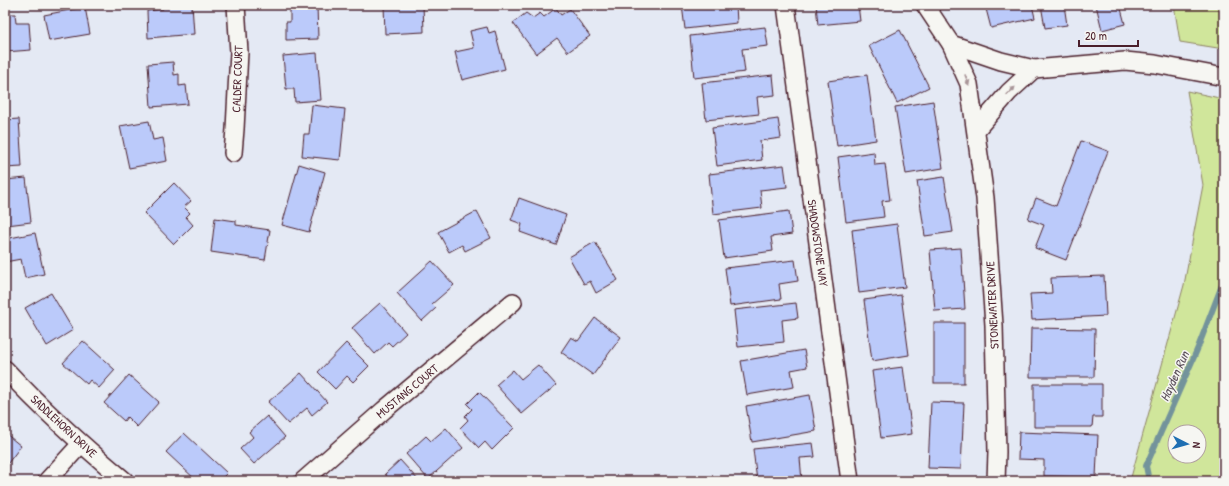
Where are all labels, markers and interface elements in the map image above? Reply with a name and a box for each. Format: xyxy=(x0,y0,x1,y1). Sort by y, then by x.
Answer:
scale bar xyxy=(1079,22,1138,48)
text: 20 m xyxy=(1085,27,1107,44)
street label: CALDER COURT xyxy=(227,45,247,113)
one-way arrow xyxy=(964,75,970,87)
one-way arrow xyxy=(1006,86,1016,96)
street label: SHADOWSTONE WAY xyxy=(803,198,833,288)
street label: STONEWATER DRIVE xyxy=(981,260,1003,349)
water label: Hayden Run xyxy=(1155,347,1193,404)
street label: MUSTANG COURT xyxy=(372,360,442,422)
street label: SADDLEHORN DRIVE xyxy=(27,391,102,462)
north arrow xyxy=(1167,424,1207,464)
text: N xyxy=(1190,441,1204,449)

